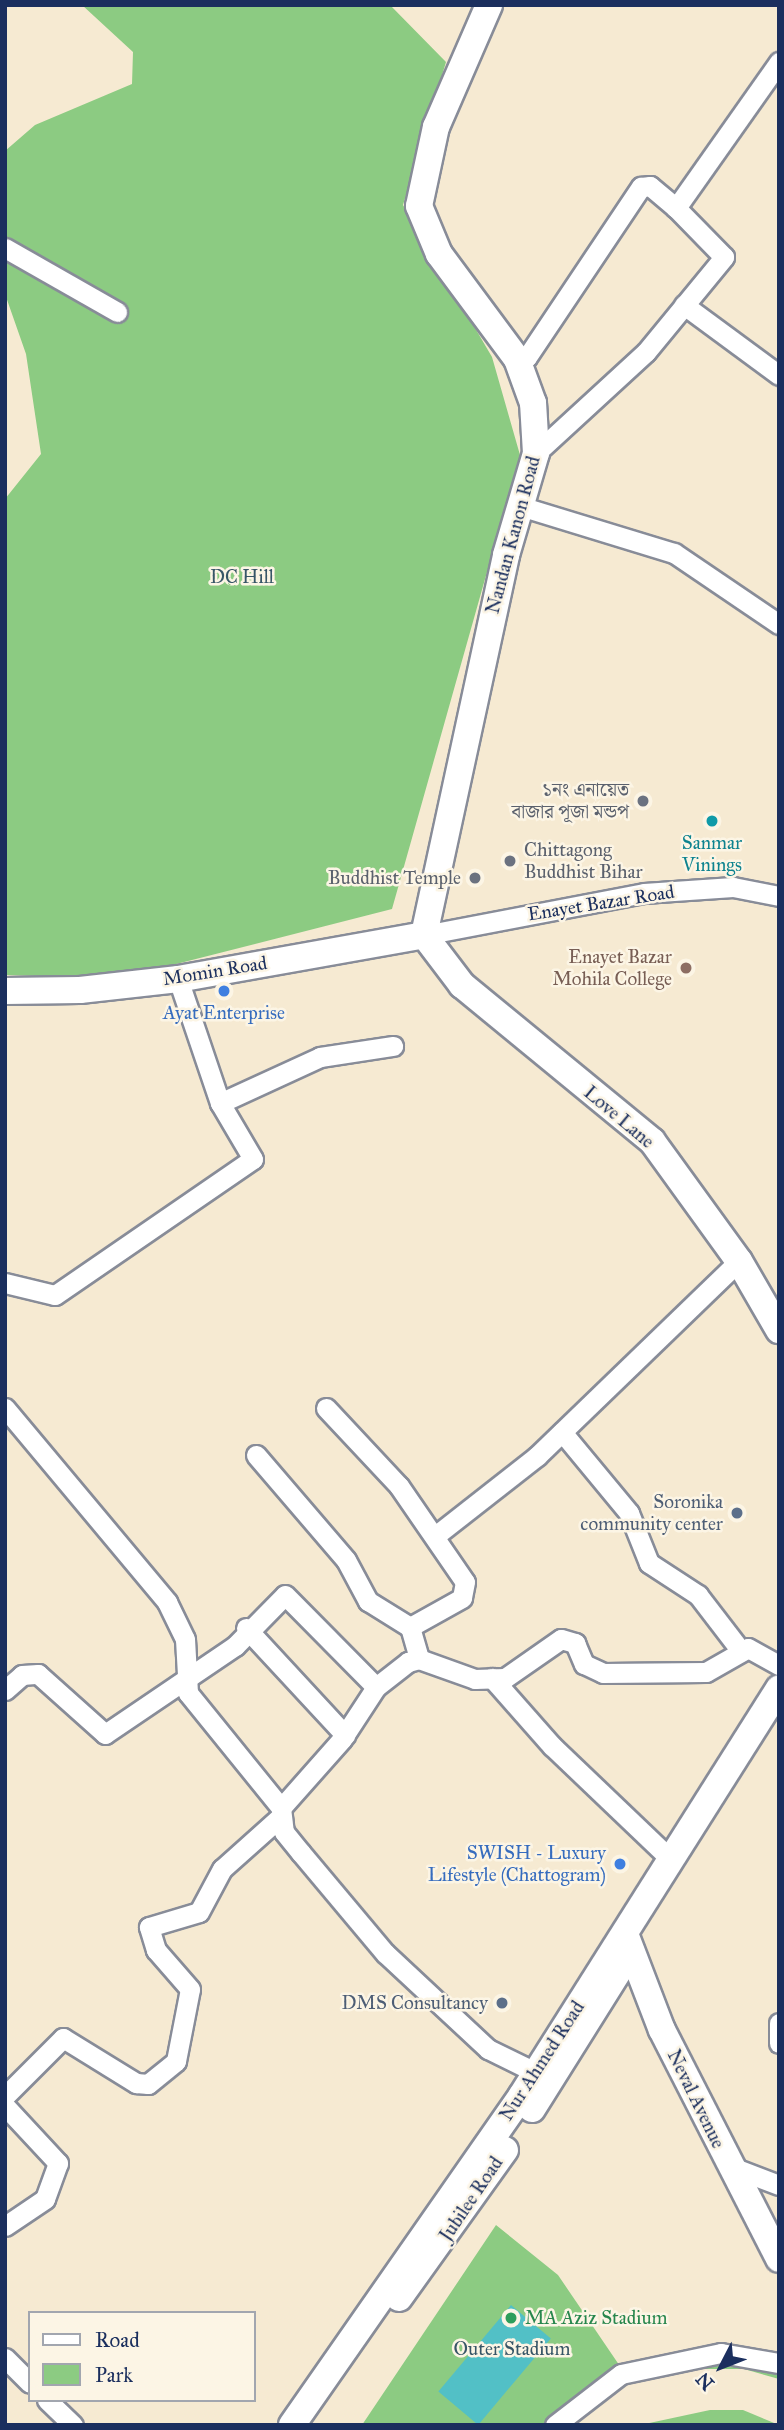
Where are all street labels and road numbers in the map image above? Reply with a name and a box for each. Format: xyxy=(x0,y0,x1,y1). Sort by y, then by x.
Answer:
street label: Nandan Kanon Road xyxy=(481,454,545,616)
street label: Enayet Bazar Road xyxy=(526,880,676,926)
street label: Momin Road xyxy=(161,952,269,990)
street label: Love Lane xyxy=(579,1081,659,1153)
street label: Nur Ahmed Road xyxy=(495,1997,589,2125)
street label: Neval Avenue xyxy=(662,2046,730,2152)
street label: Jubilee Road xyxy=(434,2152,508,2246)

